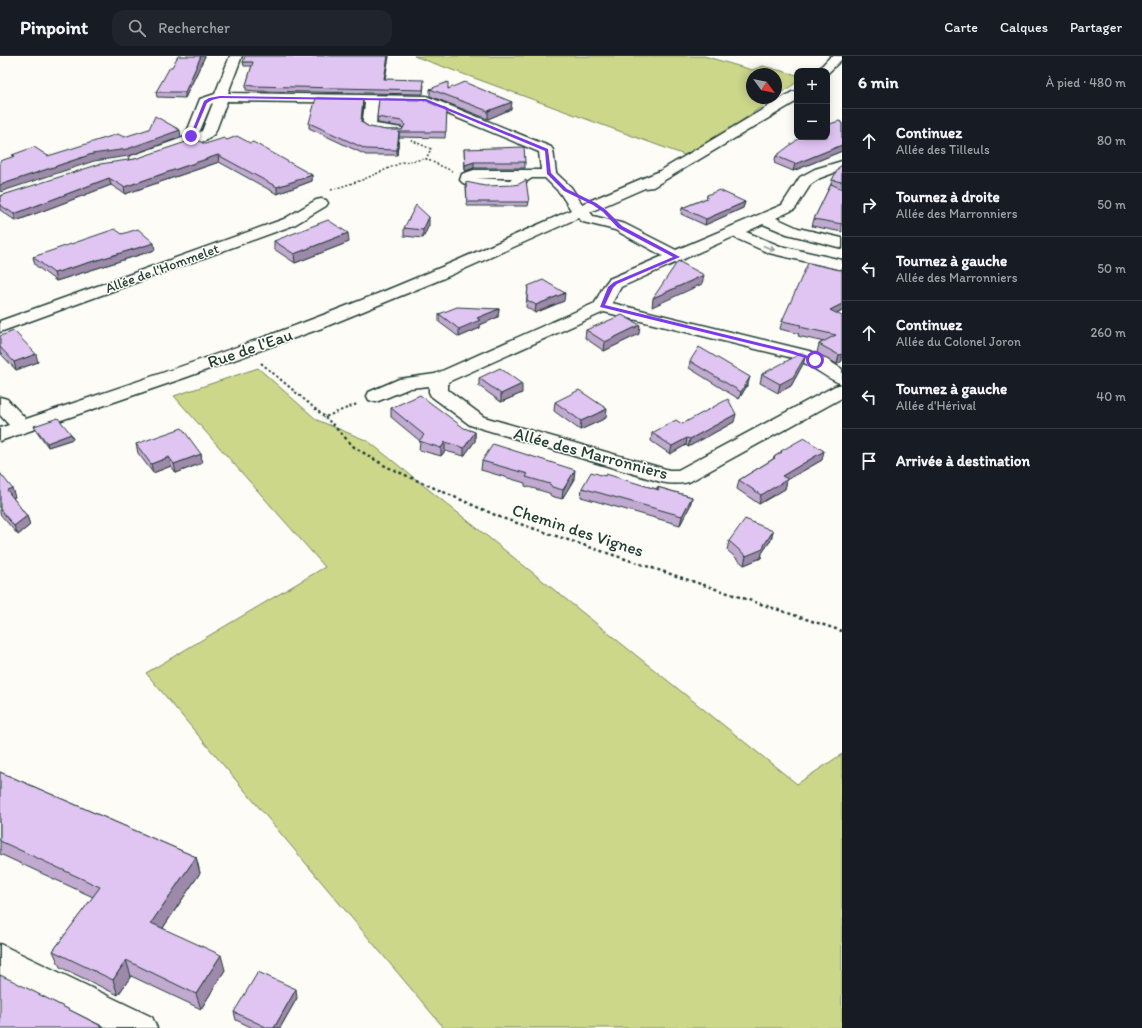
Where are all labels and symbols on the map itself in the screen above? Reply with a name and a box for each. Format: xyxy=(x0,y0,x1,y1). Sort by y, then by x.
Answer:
north arrow xyxy=(746,68,782,104)
route end xyxy=(182,127,200,145)
street label: Allée de l'Hommelet xyxy=(103,240,221,297)
one-way arrow xyxy=(763,244,775,252)
street label: Rue de l'Eau xyxy=(205,324,295,372)
route start xyxy=(806,351,824,369)
street label: Allée des Marronniers xyxy=(512,423,670,483)
street label: Chemin des Vignes xyxy=(510,499,646,561)

